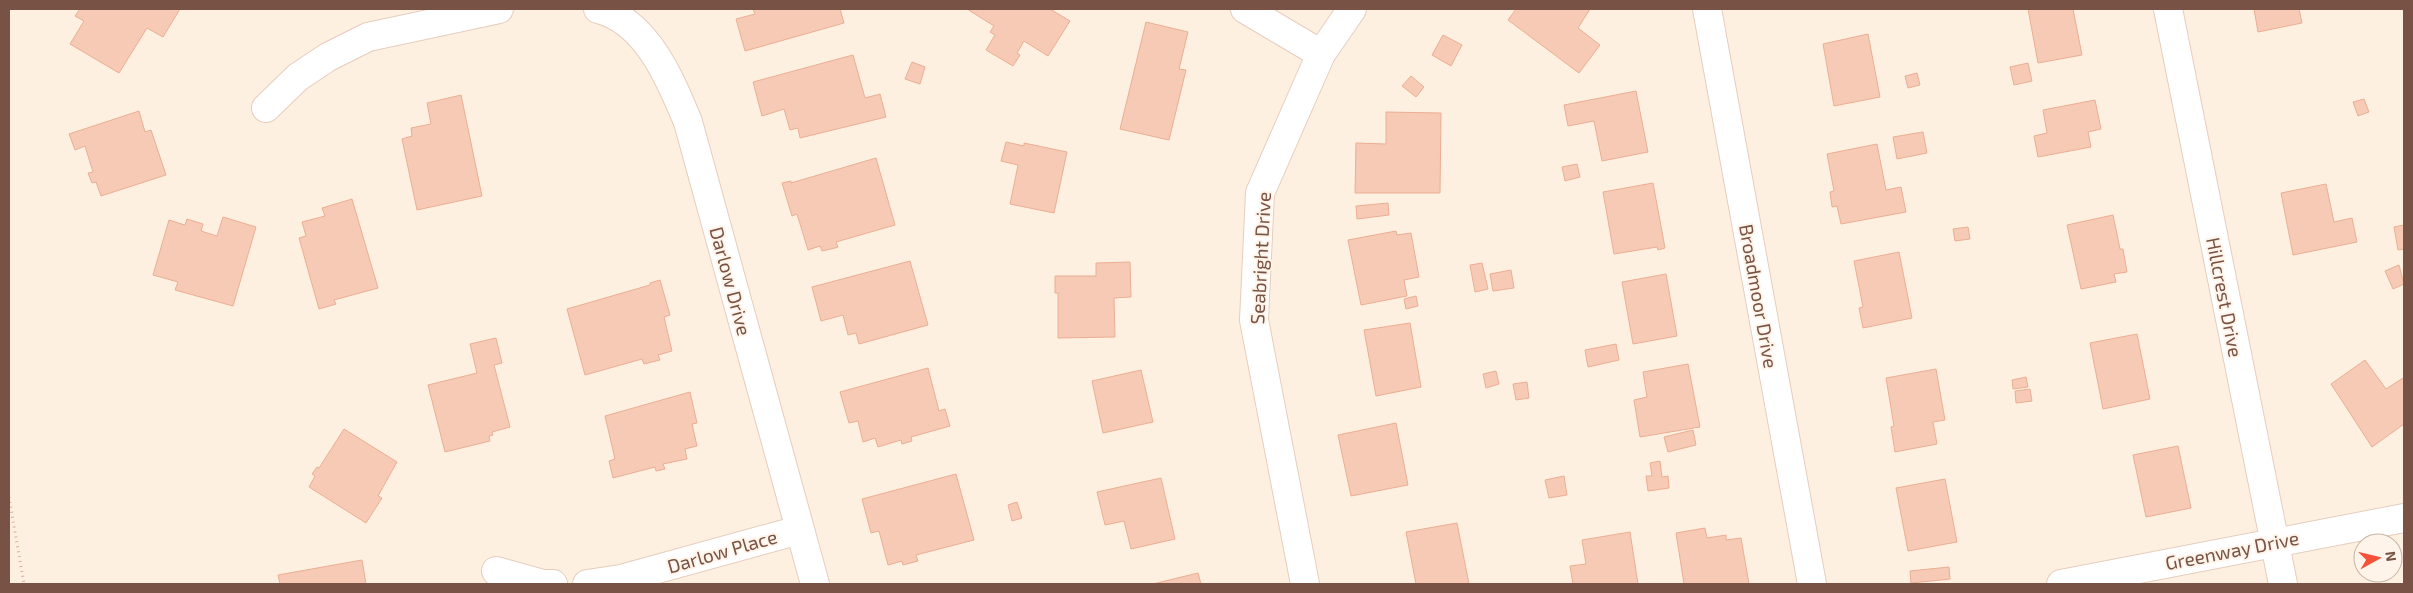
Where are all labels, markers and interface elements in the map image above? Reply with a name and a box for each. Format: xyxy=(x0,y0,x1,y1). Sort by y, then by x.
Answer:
street label: Seabright Drive xyxy=(1245,191,1275,325)
street label: Broadmoor Drive xyxy=(1735,222,1783,370)
street label: Darlow Drive xyxy=(705,224,757,338)
street label: Hillcrest Drive xyxy=(2202,235,2248,359)
street label: Darlow Place xyxy=(664,524,780,578)
street label: Greenway Drive xyxy=(2163,526,2301,574)
north arrow xyxy=(2353,533,2403,583)
text: N xyxy=(2382,550,2400,562)

